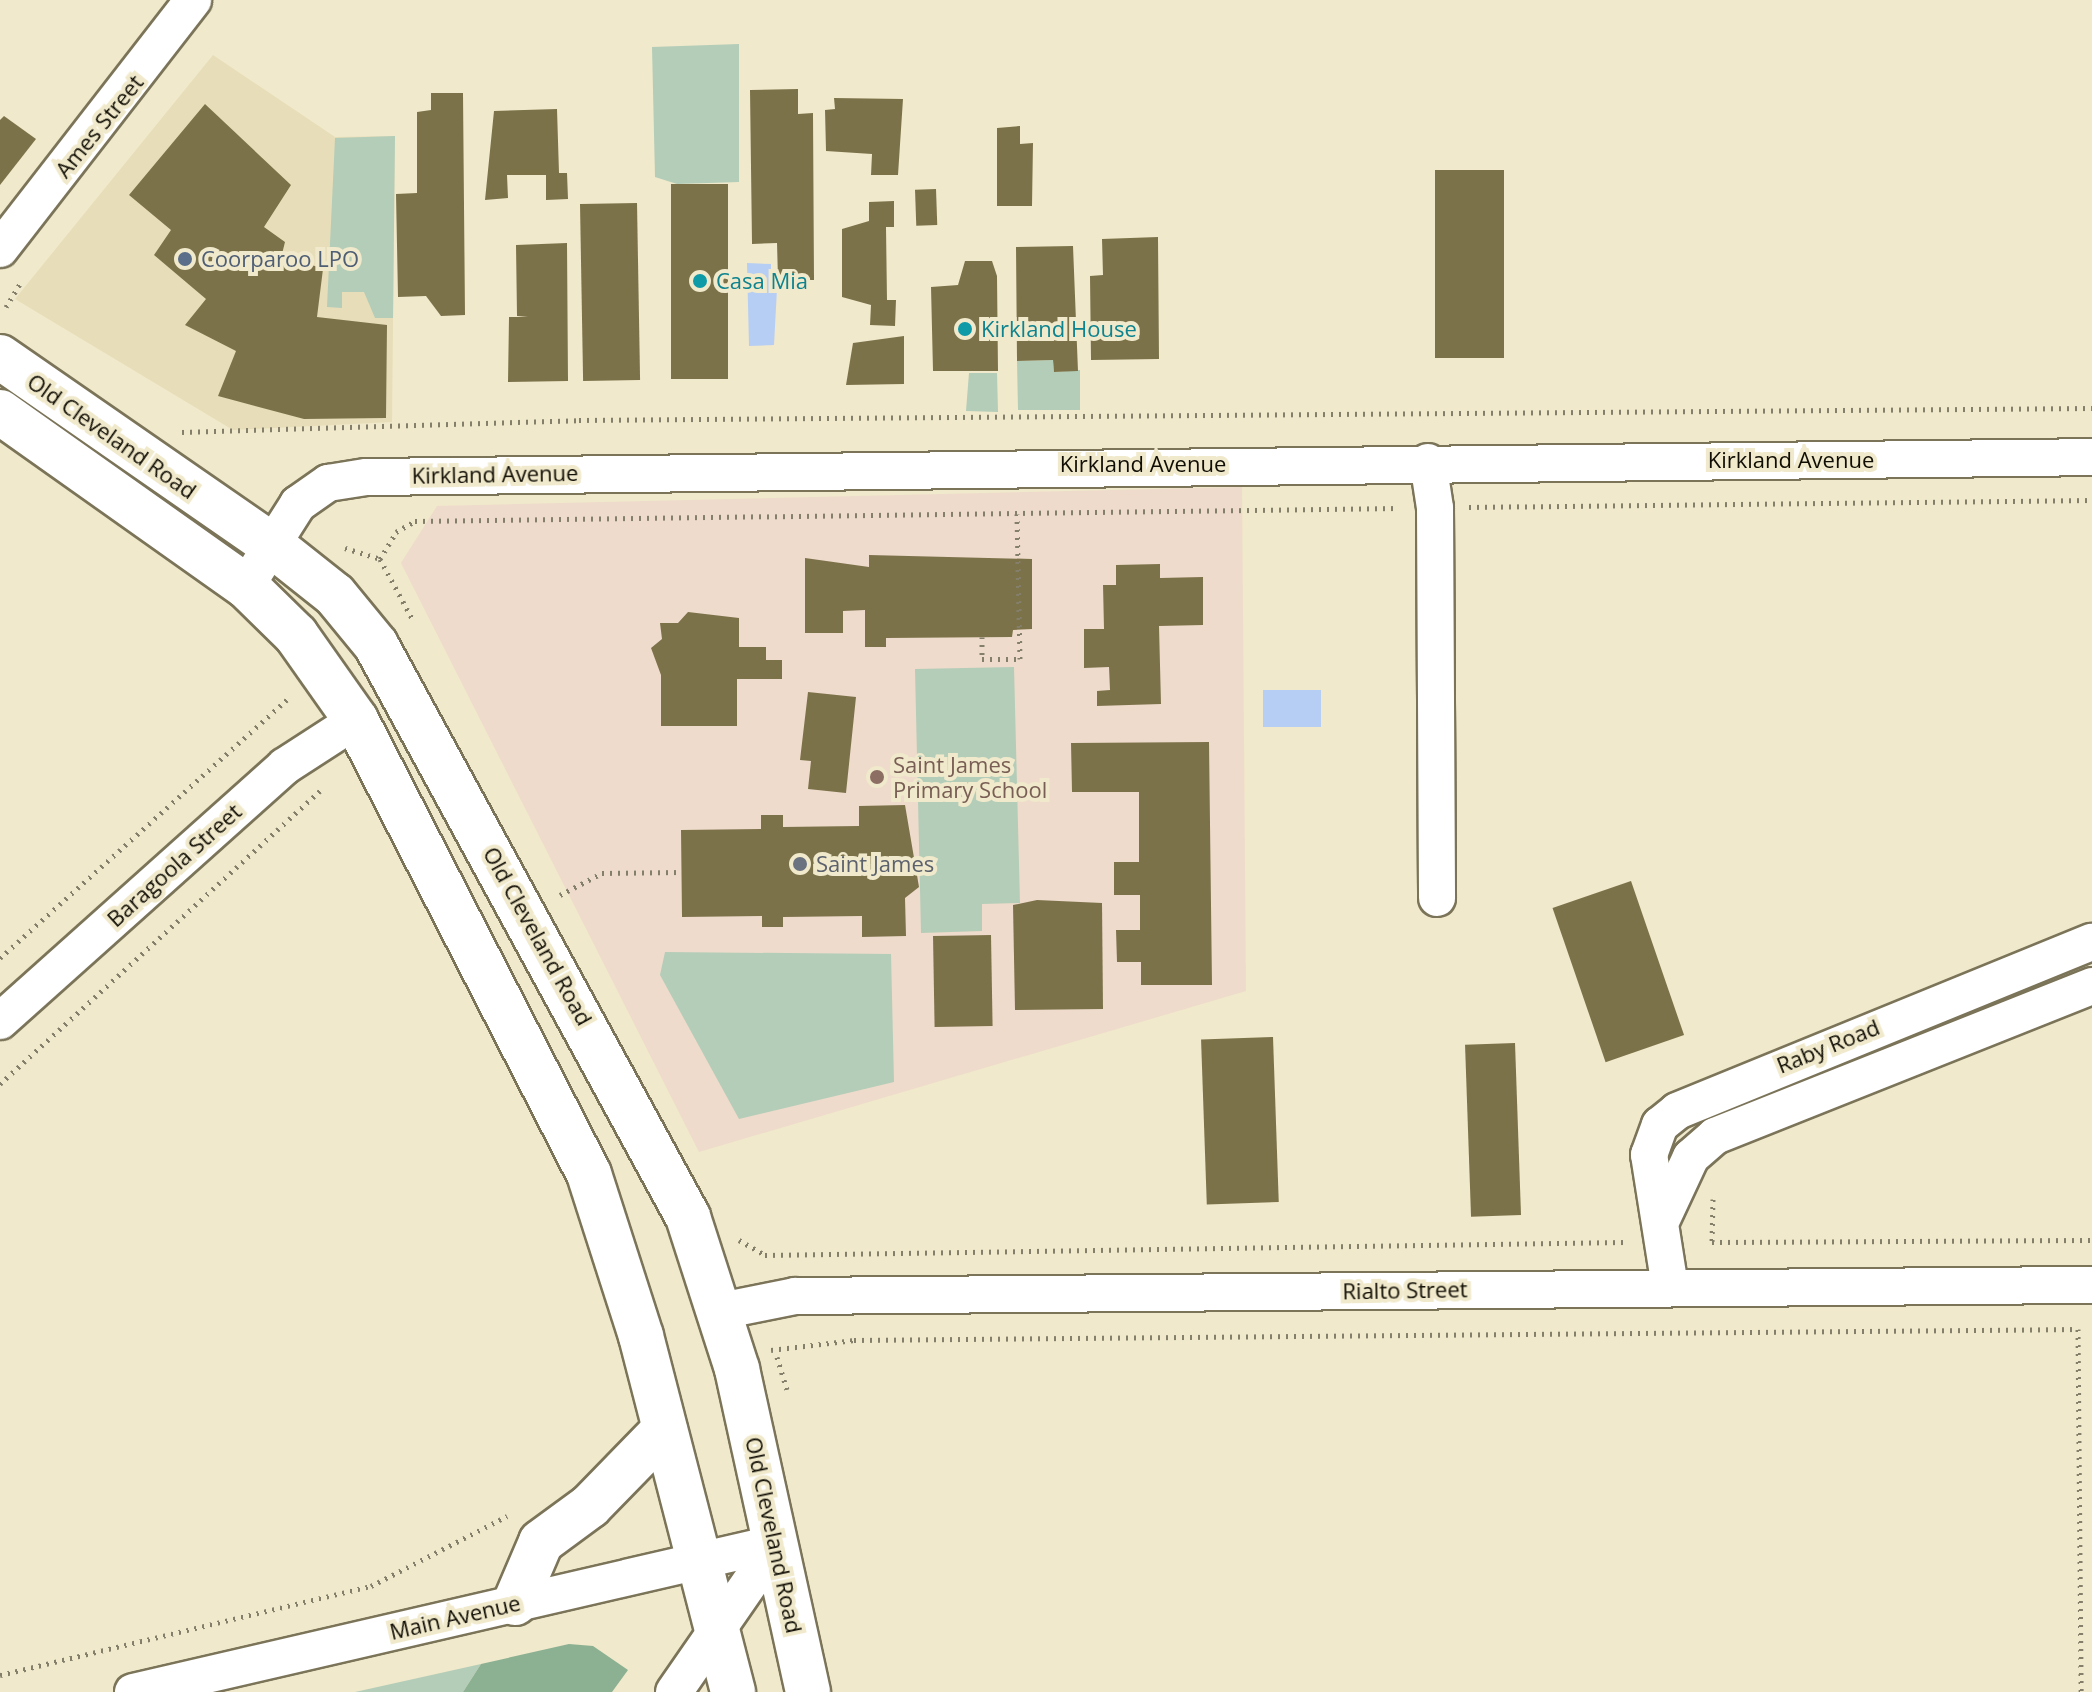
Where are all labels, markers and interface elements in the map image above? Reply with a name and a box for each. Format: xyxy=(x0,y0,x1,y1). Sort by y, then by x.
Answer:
street label: Ames Street xyxy=(50,69,148,183)
place label: Coorparoo LPO xyxy=(201,246,359,272)
marker: Coorparoo LPO xyxy=(176,250,194,268)
place label: Casa Mia xyxy=(716,268,808,294)
marker: Casa Mia xyxy=(691,272,709,290)
place label: Kirkland House xyxy=(981,316,1137,342)
marker: Kirkland House xyxy=(956,320,974,338)
street label: Old Cleveland Road xyxy=(23,368,201,504)
street label: Kirkland Avenue xyxy=(1708,447,1874,473)
street label: Kirkland Avenue xyxy=(1060,451,1226,477)
street label: Kirkland Avenue xyxy=(411,459,579,489)
place label: Saint James Primary School xyxy=(893,751,1047,802)
marker: Saint James Primary School xyxy=(868,768,886,786)
street label: Baragoola Street xyxy=(102,798,246,932)
street label: Old Cleveland Road xyxy=(478,842,598,1030)
place label: Saint James xyxy=(816,851,934,877)
marker: Saint James xyxy=(791,855,809,873)
street label: Raby Road xyxy=(1773,1013,1883,1079)
street label: Rialto Street xyxy=(1342,1276,1468,1304)
street label: Old Cleveland Road xyxy=(740,1434,808,1636)
street label: Main Avenue xyxy=(387,1589,523,1645)

